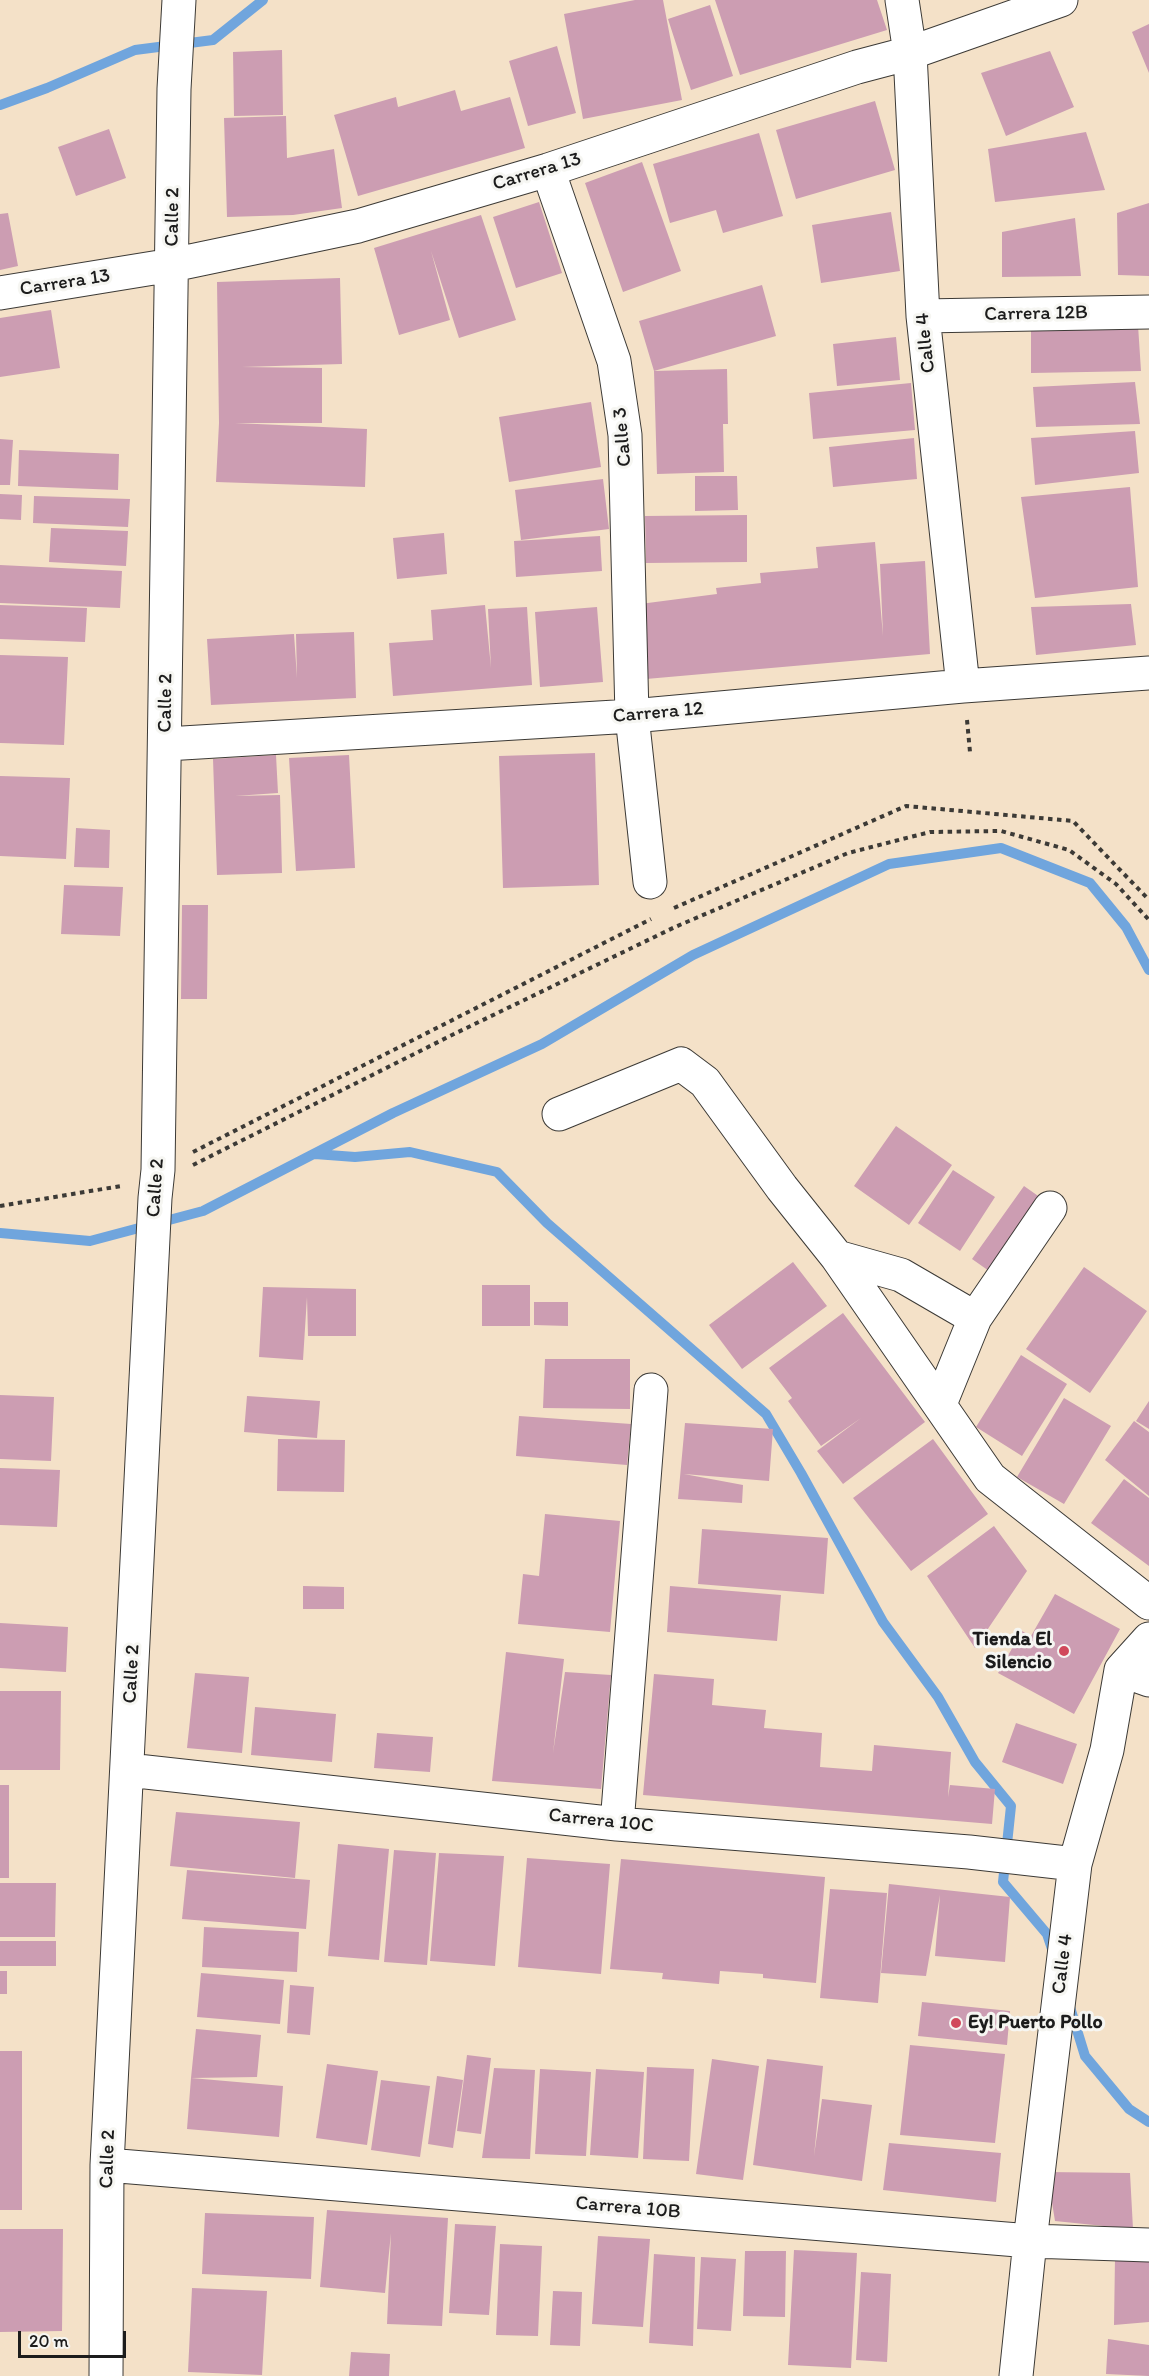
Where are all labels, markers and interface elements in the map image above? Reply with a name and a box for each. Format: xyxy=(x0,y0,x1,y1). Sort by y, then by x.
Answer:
street label: Carrera 13 xyxy=(490,147,584,197)
street label: Calle 2 xyxy=(160,187,186,247)
street label: Carrera 13 xyxy=(18,264,112,302)
street label: Carrera 12B xyxy=(984,301,1088,327)
street label: Calle 4 xyxy=(911,312,941,374)
street label: Calle 3 xyxy=(608,406,638,468)
street label: Calle 2 xyxy=(153,673,179,733)
street label: Carrera 12 xyxy=(612,697,704,729)
street label: Calle 2 xyxy=(142,1158,170,1218)
place label: Tienda El Silencio xyxy=(973,1628,1052,1675)
street label: Calle 2 xyxy=(118,1644,146,1704)
marker: Tienda El Silencio xyxy=(1057,1644,1071,1658)
street label: Carrera 10C xyxy=(547,1804,655,1838)
street label: Calle 4 xyxy=(1047,1932,1079,1996)
place label: Ey! Puerto Pollo xyxy=(968,2011,1103,2035)
marker: Ey! Puerto Pollo xyxy=(949,2016,963,2030)
street label: Calle 2 xyxy=(95,2129,121,2189)
street label: Carrera 10B xyxy=(574,2191,682,2225)
scale bar xyxy=(21,2319,129,2357)
text: 20 m xyxy=(29,2330,69,2352)

